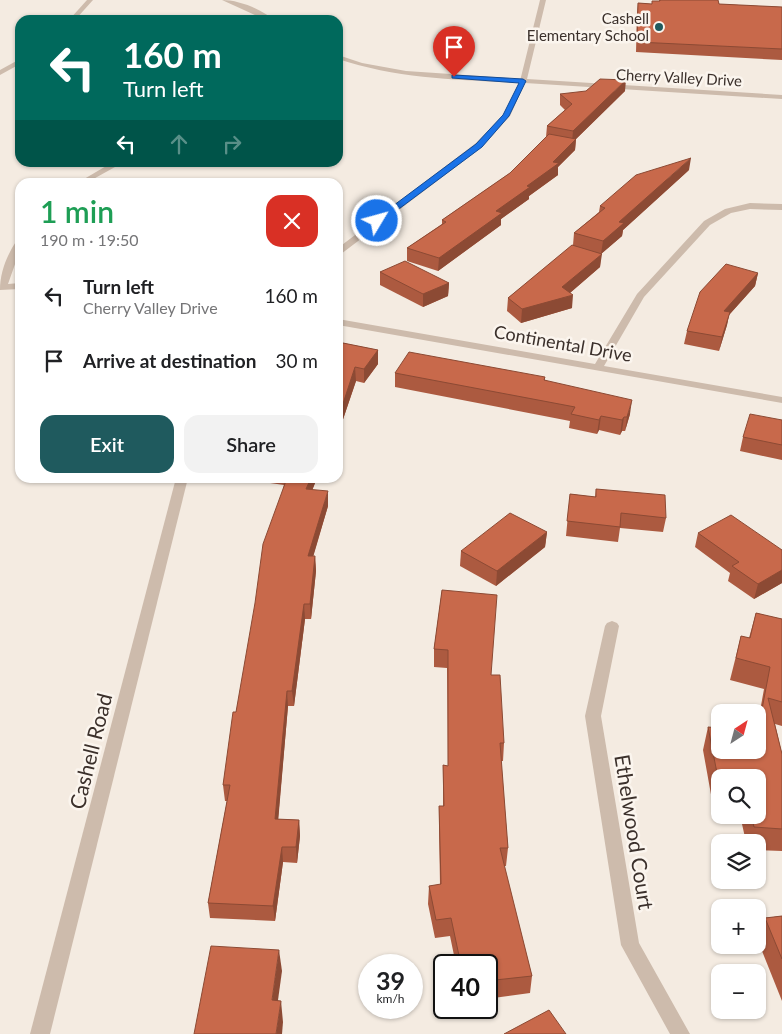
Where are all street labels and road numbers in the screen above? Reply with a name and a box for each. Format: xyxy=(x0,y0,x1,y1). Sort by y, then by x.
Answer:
street label: Cherry Valley Drive xyxy=(616,65,743,89)
street label: Continental Drive xyxy=(492,320,634,366)
street label: Cashell Road xyxy=(64,691,116,811)
street label: Ethelwood Court xyxy=(610,753,660,912)

